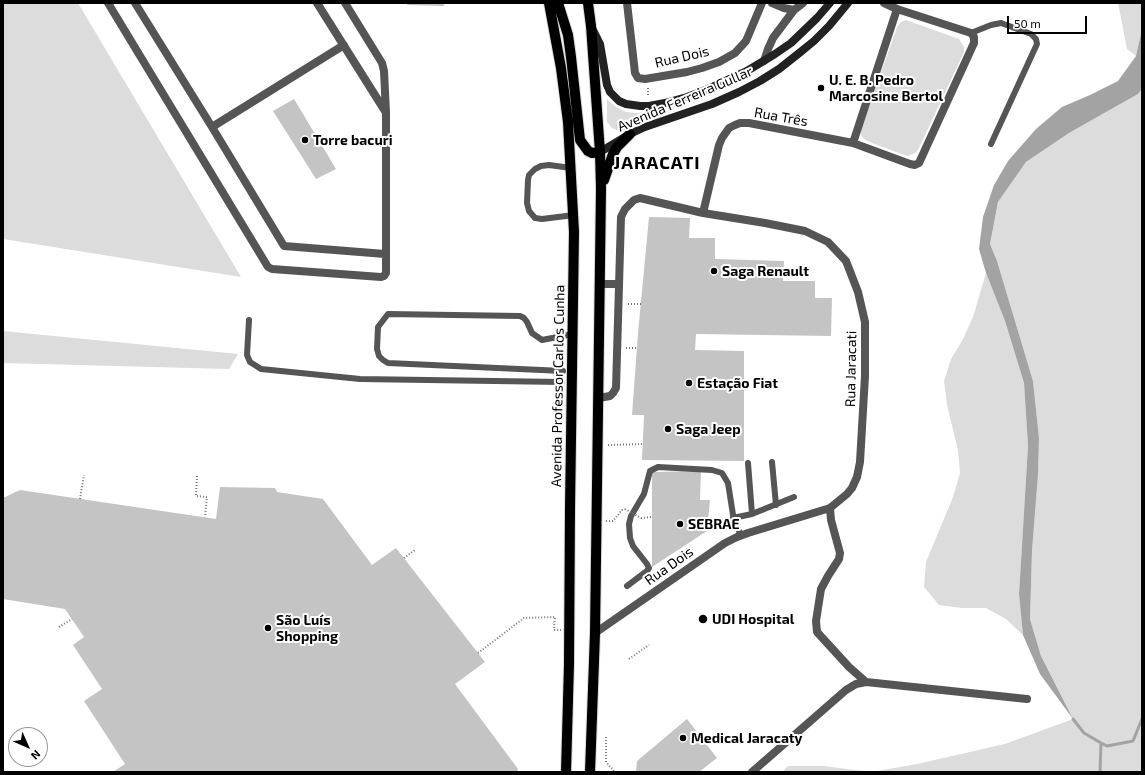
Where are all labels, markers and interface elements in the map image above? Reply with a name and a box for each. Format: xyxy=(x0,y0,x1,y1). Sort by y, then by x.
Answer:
scale bar xyxy=(1009,8,1089,34)
text: 50 m xyxy=(1014,16,1041,30)
street label: Rua Dois xyxy=(653,43,711,71)
street label: Avenida Ferreira Gullar xyxy=(615,63,755,135)
place label: U. E. B. Pedro Marcosine Bertol xyxy=(829,72,943,104)
marker: U. E. B. Pedro Marcosine Bertol xyxy=(816,83,826,93)
street label: Rua Três xyxy=(753,104,809,130)
place label: Torre bacuri xyxy=(313,132,393,148)
marker: Torre bacuri xyxy=(300,135,310,145)
district label: JARACATI xyxy=(613,152,701,174)
place label: Saga Renault xyxy=(722,263,809,279)
marker: Saga Renault xyxy=(709,266,719,276)
street label: Avenida Professor Carlos Cunha xyxy=(548,285,568,487)
street label: Rua Jaracati xyxy=(842,331,860,407)
place label: Estação Fiat xyxy=(697,375,778,391)
marker: Estação Fiat xyxy=(684,378,694,388)
place label: Saga Jeep xyxy=(676,421,741,437)
marker: Saga Jeep xyxy=(663,424,673,434)
place label: SEBRAE xyxy=(688,516,740,532)
marker: SEBRAE xyxy=(675,519,685,529)
street label: Rua Dois xyxy=(642,543,696,589)
place label: UDI Hospital xyxy=(712,611,794,627)
place label: São Luís Shopping xyxy=(276,612,338,644)
marker: UDI Hospital xyxy=(697,613,709,625)
marker: São Luís Shopping xyxy=(263,623,273,633)
north arrow xyxy=(8,727,48,767)
place label: Medical Jaracaty xyxy=(691,730,803,746)
marker: Medical Jaracaty xyxy=(678,733,688,743)
text: N xyxy=(29,748,44,763)

